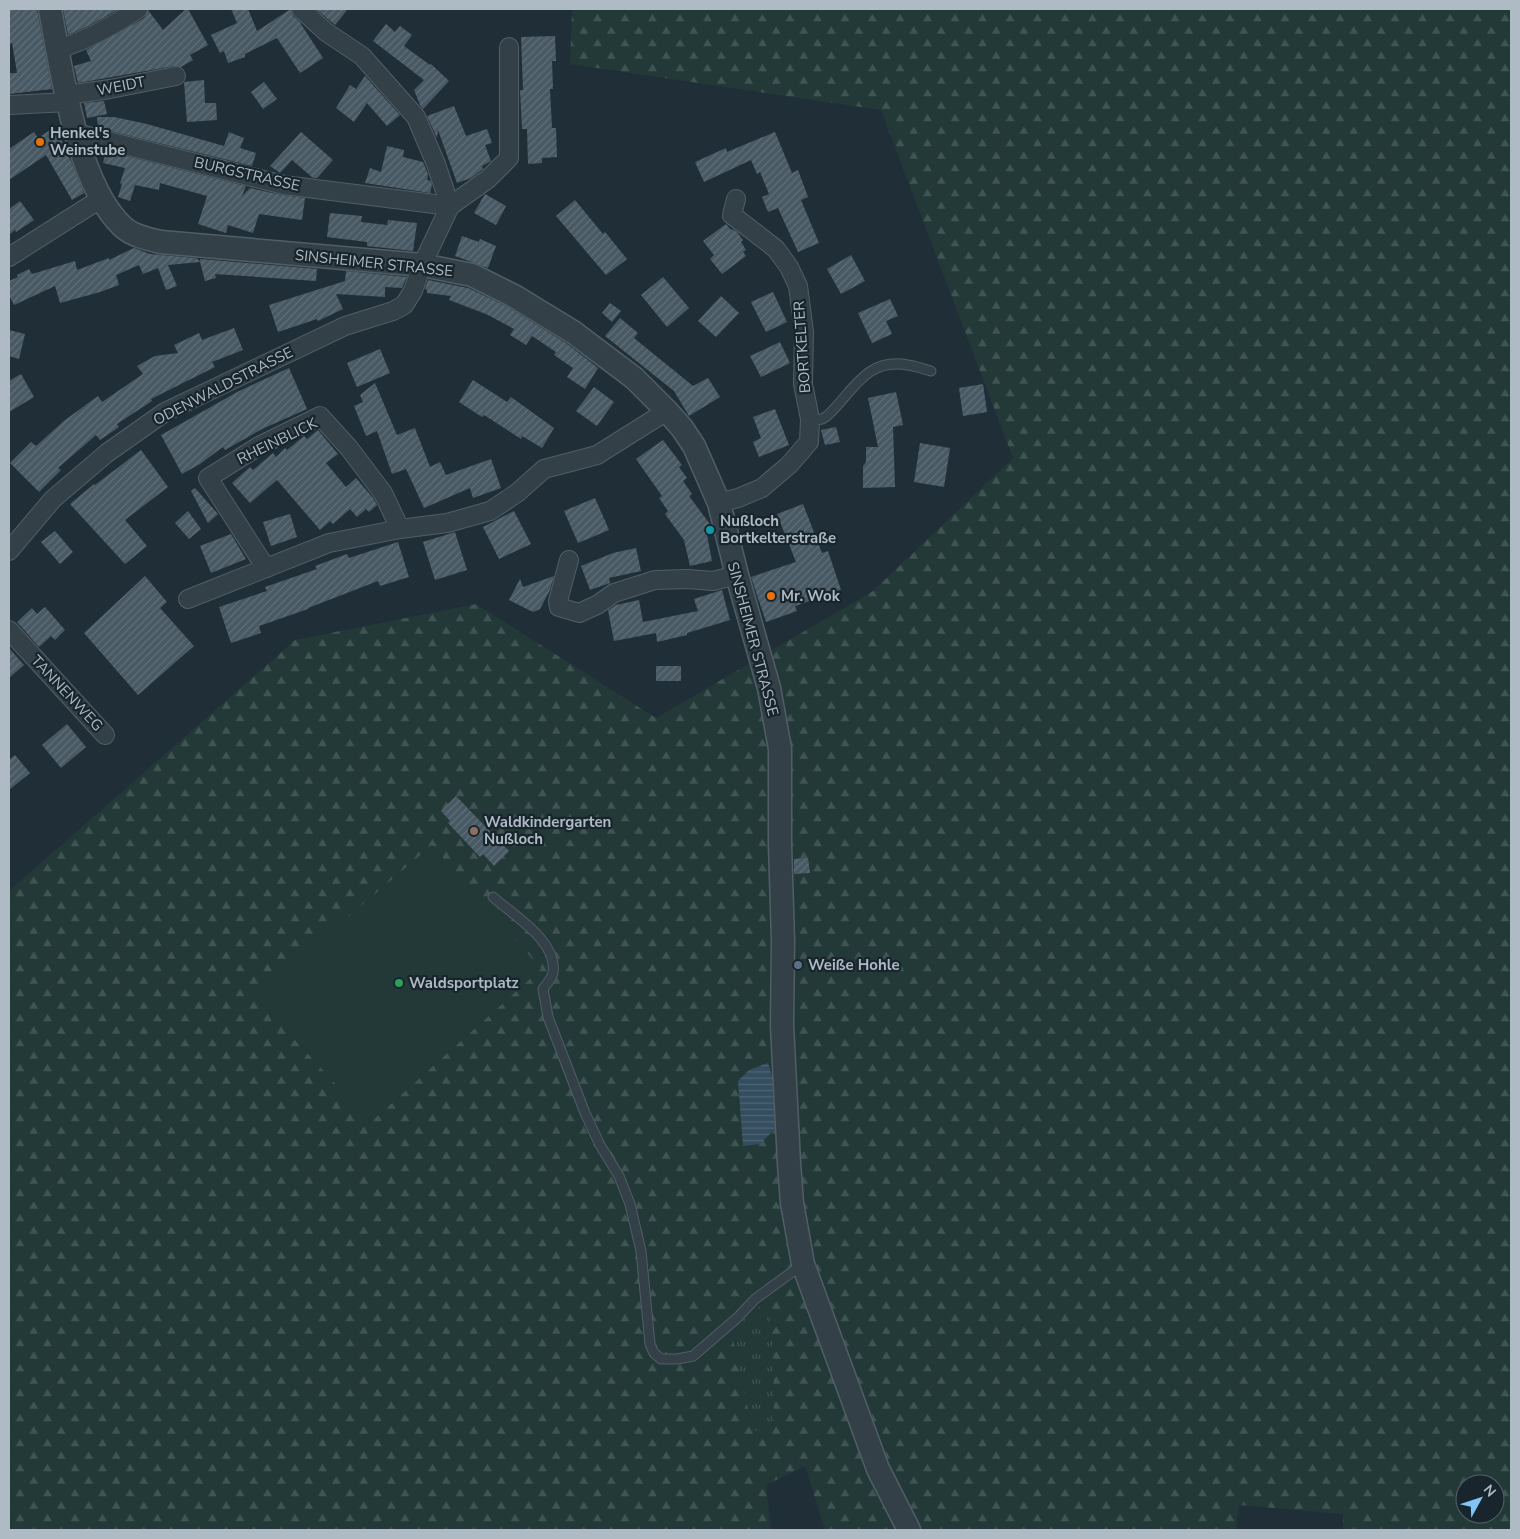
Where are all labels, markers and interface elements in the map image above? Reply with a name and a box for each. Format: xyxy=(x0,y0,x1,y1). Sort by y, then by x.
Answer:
street label: WEIDT xyxy=(95,72,147,100)
place label: Henkel's Weinstube xyxy=(50,123,125,160)
marker: Henkel's Weinstube xyxy=(34,136,46,148)
street label: BURGSTRASSE xyxy=(192,152,302,196)
street label: SINSHEIMER STRASSE xyxy=(294,245,454,281)
street label: BORTKELTER xyxy=(789,300,815,394)
street label: ODENWALDSTRASSE xyxy=(150,342,296,430)
street label: RHEINBLICK xyxy=(234,413,321,469)
place label: Nußloch Bortkelterstraße xyxy=(720,511,836,548)
marker: Nußloch Bortkelterstraße xyxy=(704,524,716,536)
street label: SINSHEIMER STRASSE xyxy=(723,560,783,718)
place label: Mr. Wok xyxy=(781,586,841,606)
marker: Mr. Wok xyxy=(765,590,777,602)
street label: TANNENWEG xyxy=(27,651,107,735)
place label: Waldkindergarten Nußloch xyxy=(484,812,611,849)
marker: Waldkindergarten Nußloch xyxy=(468,825,480,837)
place label: Weiße Hohle xyxy=(808,955,900,975)
marker: Weiße Hohle xyxy=(792,959,804,971)
place label: Waldsportplatz xyxy=(409,973,519,993)
marker: Waldsportplatz xyxy=(393,977,405,989)
north arrow xyxy=(1455,1474,1505,1524)
text: N xyxy=(1479,1481,1500,1501)

